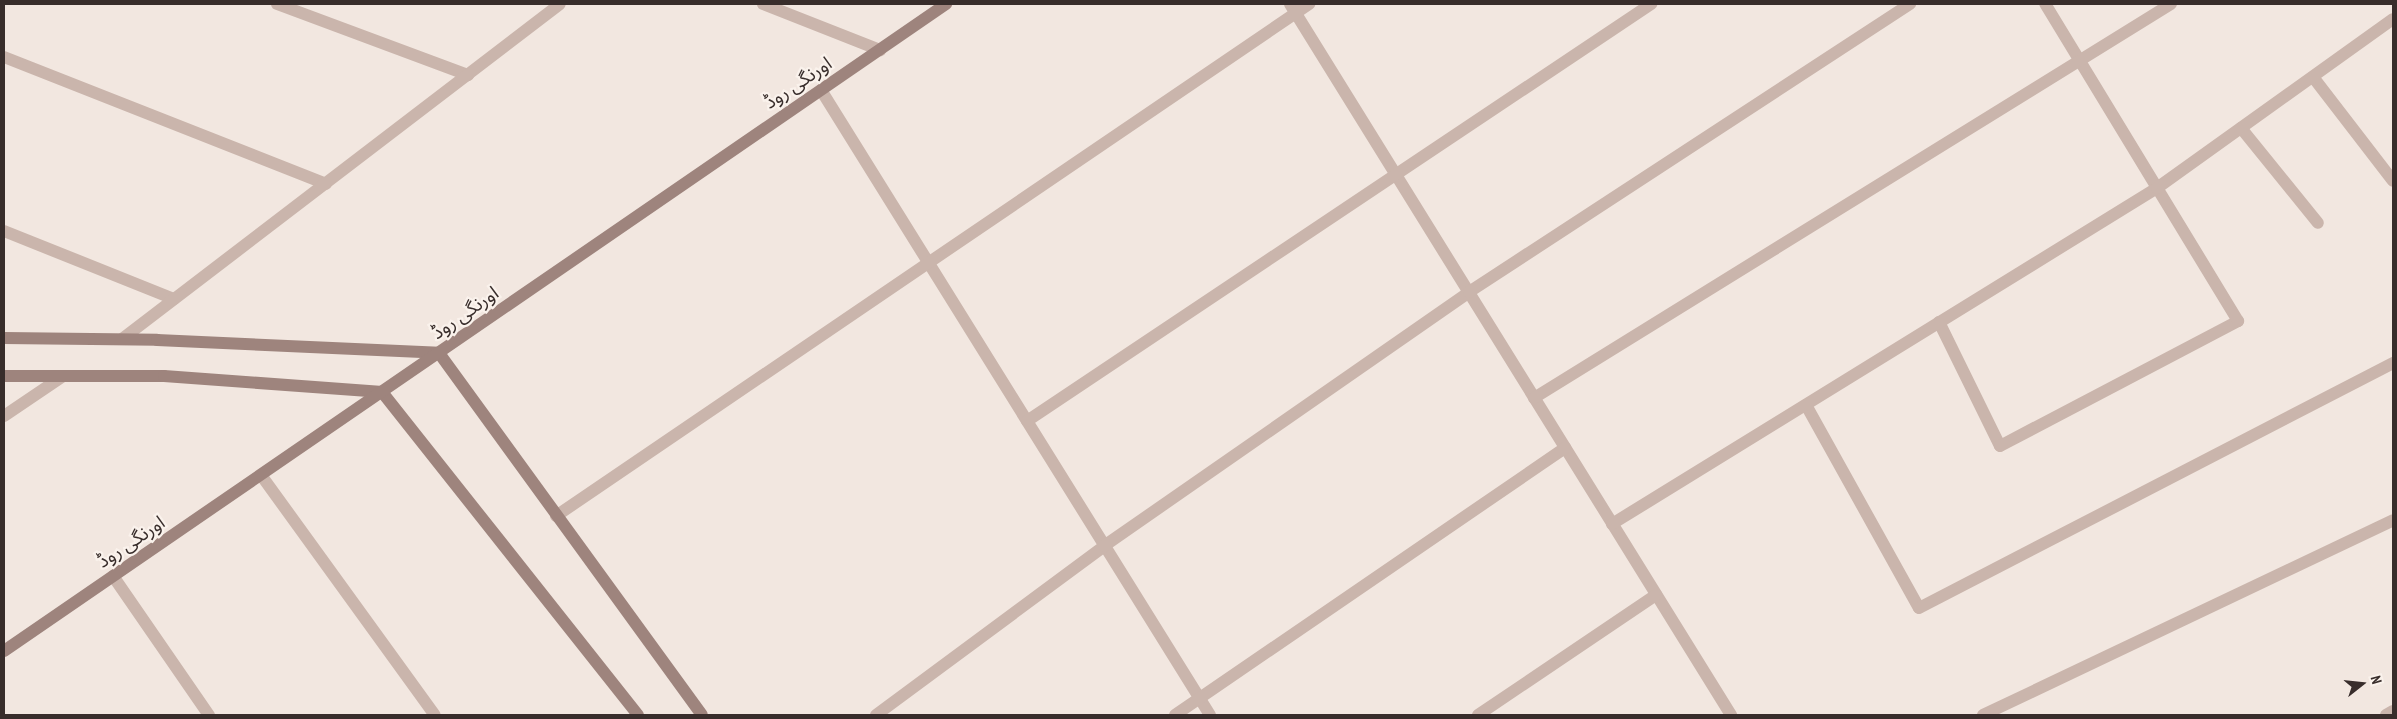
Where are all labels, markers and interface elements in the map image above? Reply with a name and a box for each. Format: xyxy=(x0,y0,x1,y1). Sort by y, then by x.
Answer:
street label: اورنگی روڈ xyxy=(760,52,836,114)
street label: اورنگی روڈ xyxy=(427,282,503,344)
street label: اورنگی روڈ xyxy=(93,511,169,573)
north arrow xyxy=(2337,659,2387,709)
text: N xyxy=(2367,674,2386,686)

